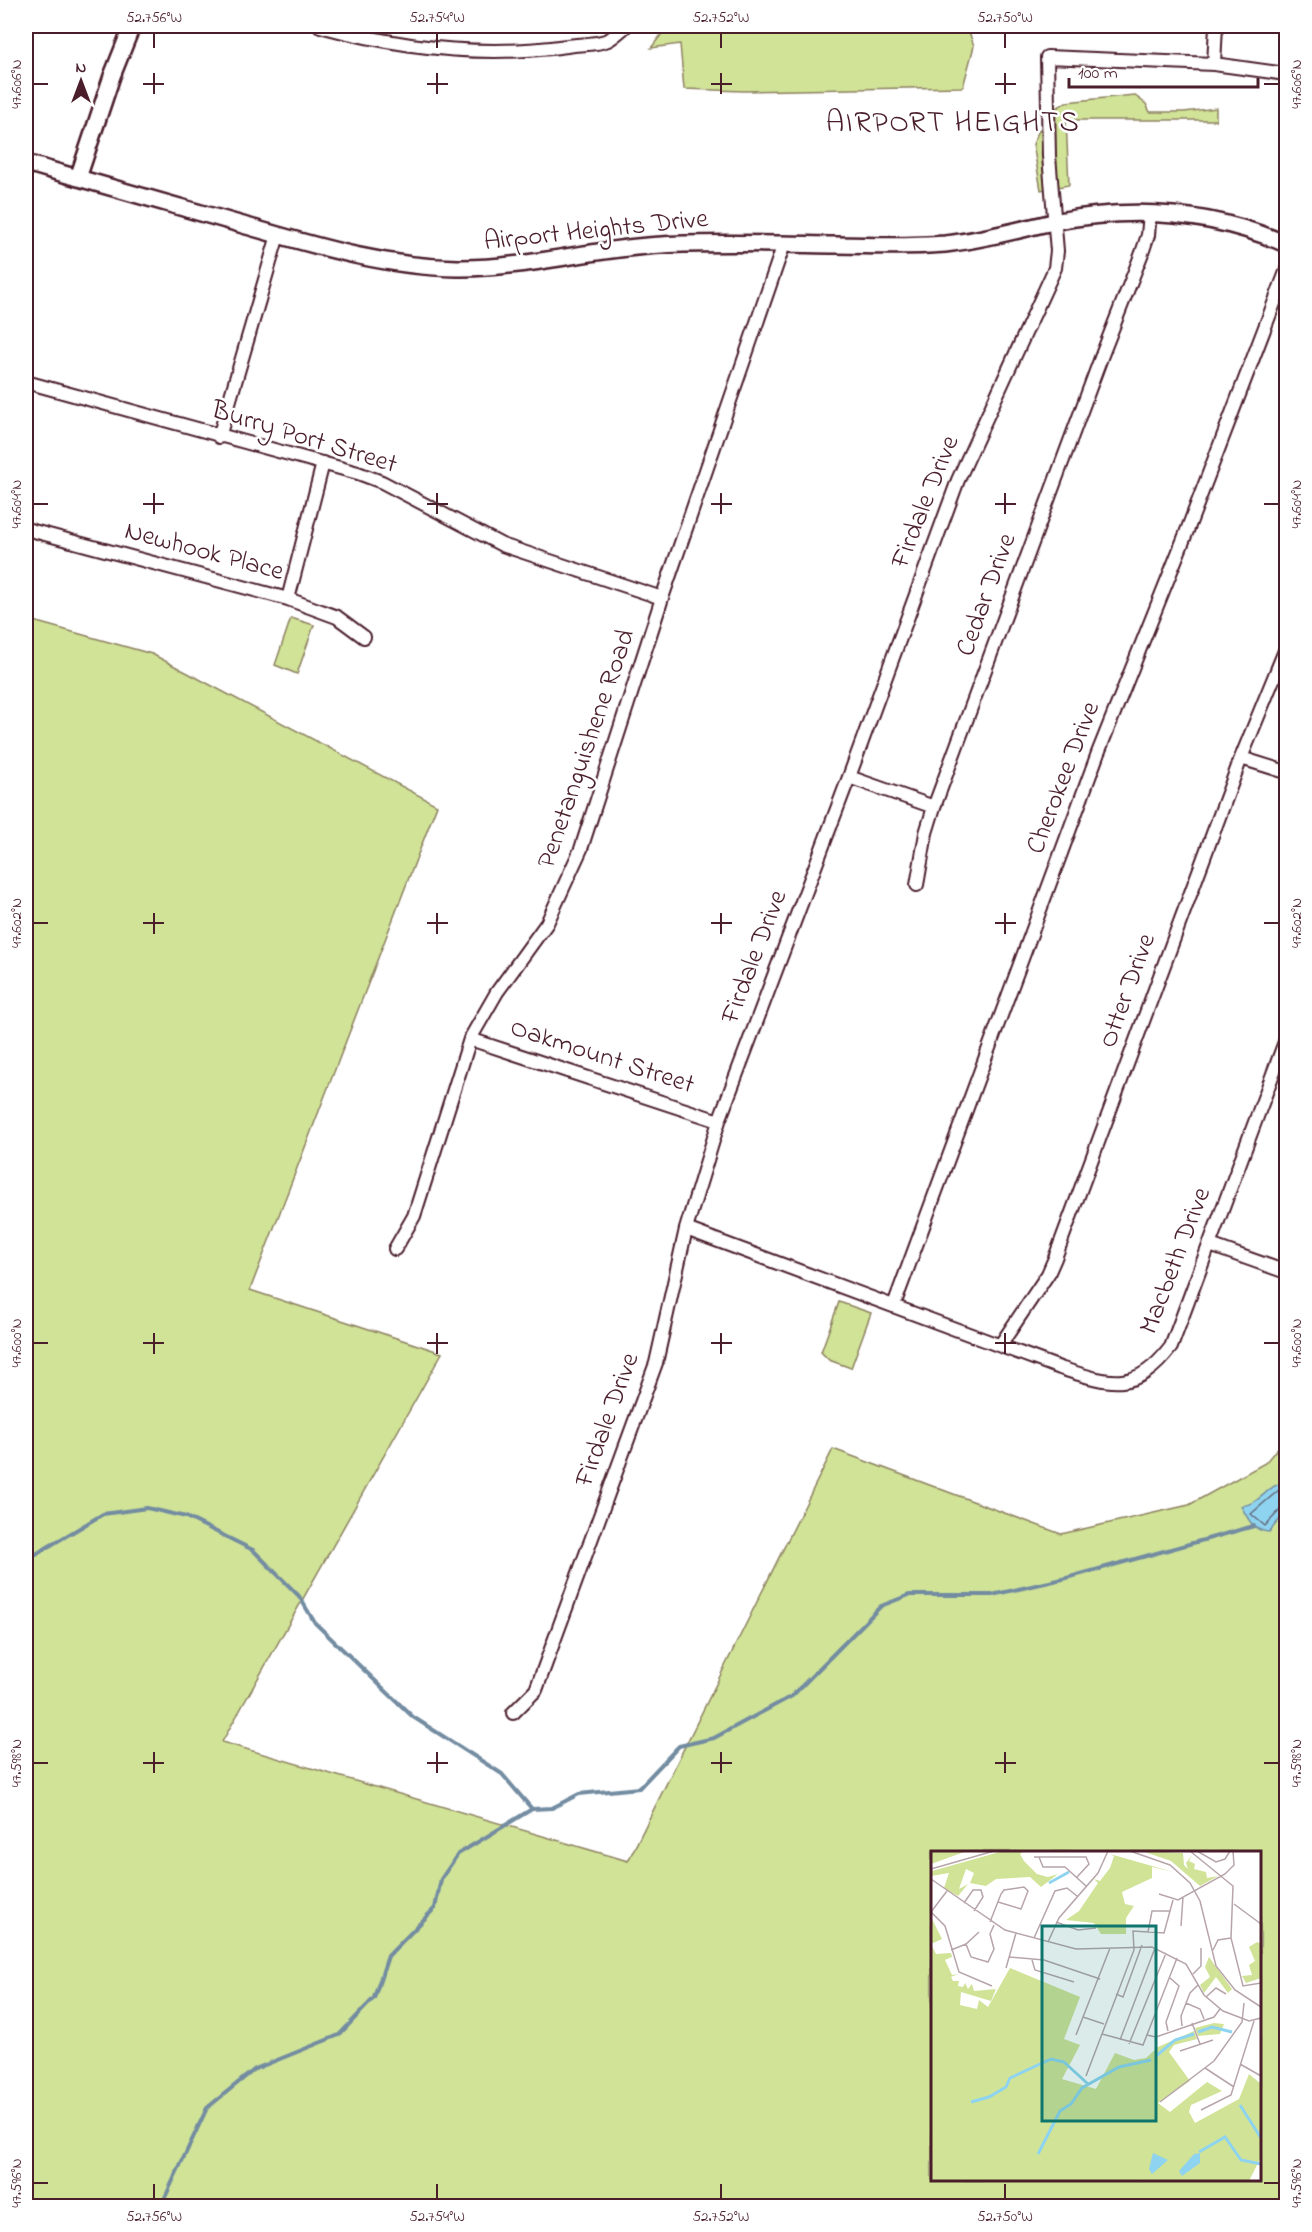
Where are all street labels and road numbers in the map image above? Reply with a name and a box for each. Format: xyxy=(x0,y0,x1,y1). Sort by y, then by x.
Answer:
street label: Airport Heights Drive xyxy=(482,200,711,262)
street label: Burry Port Street xyxy=(205,391,402,485)
street label: Firdale Drive xyxy=(881,429,971,575)
street label: Newhook Place xyxy=(120,512,289,592)
street label: Cedar Drive xyxy=(947,527,1028,662)
street label: Penetanguishene Road xyxy=(528,624,646,874)
street label: Cherokee Drive xyxy=(1017,695,1111,860)
street label: Firdale Drive xyxy=(711,884,799,1030)
street label: Otter Drive xyxy=(1089,927,1167,1054)
street label: Oakmount Street xyxy=(505,1009,699,1105)
street label: Macbeth Drive xyxy=(1130,1181,1222,1340)
street label: Firdale Drive xyxy=(565,1347,651,1494)

